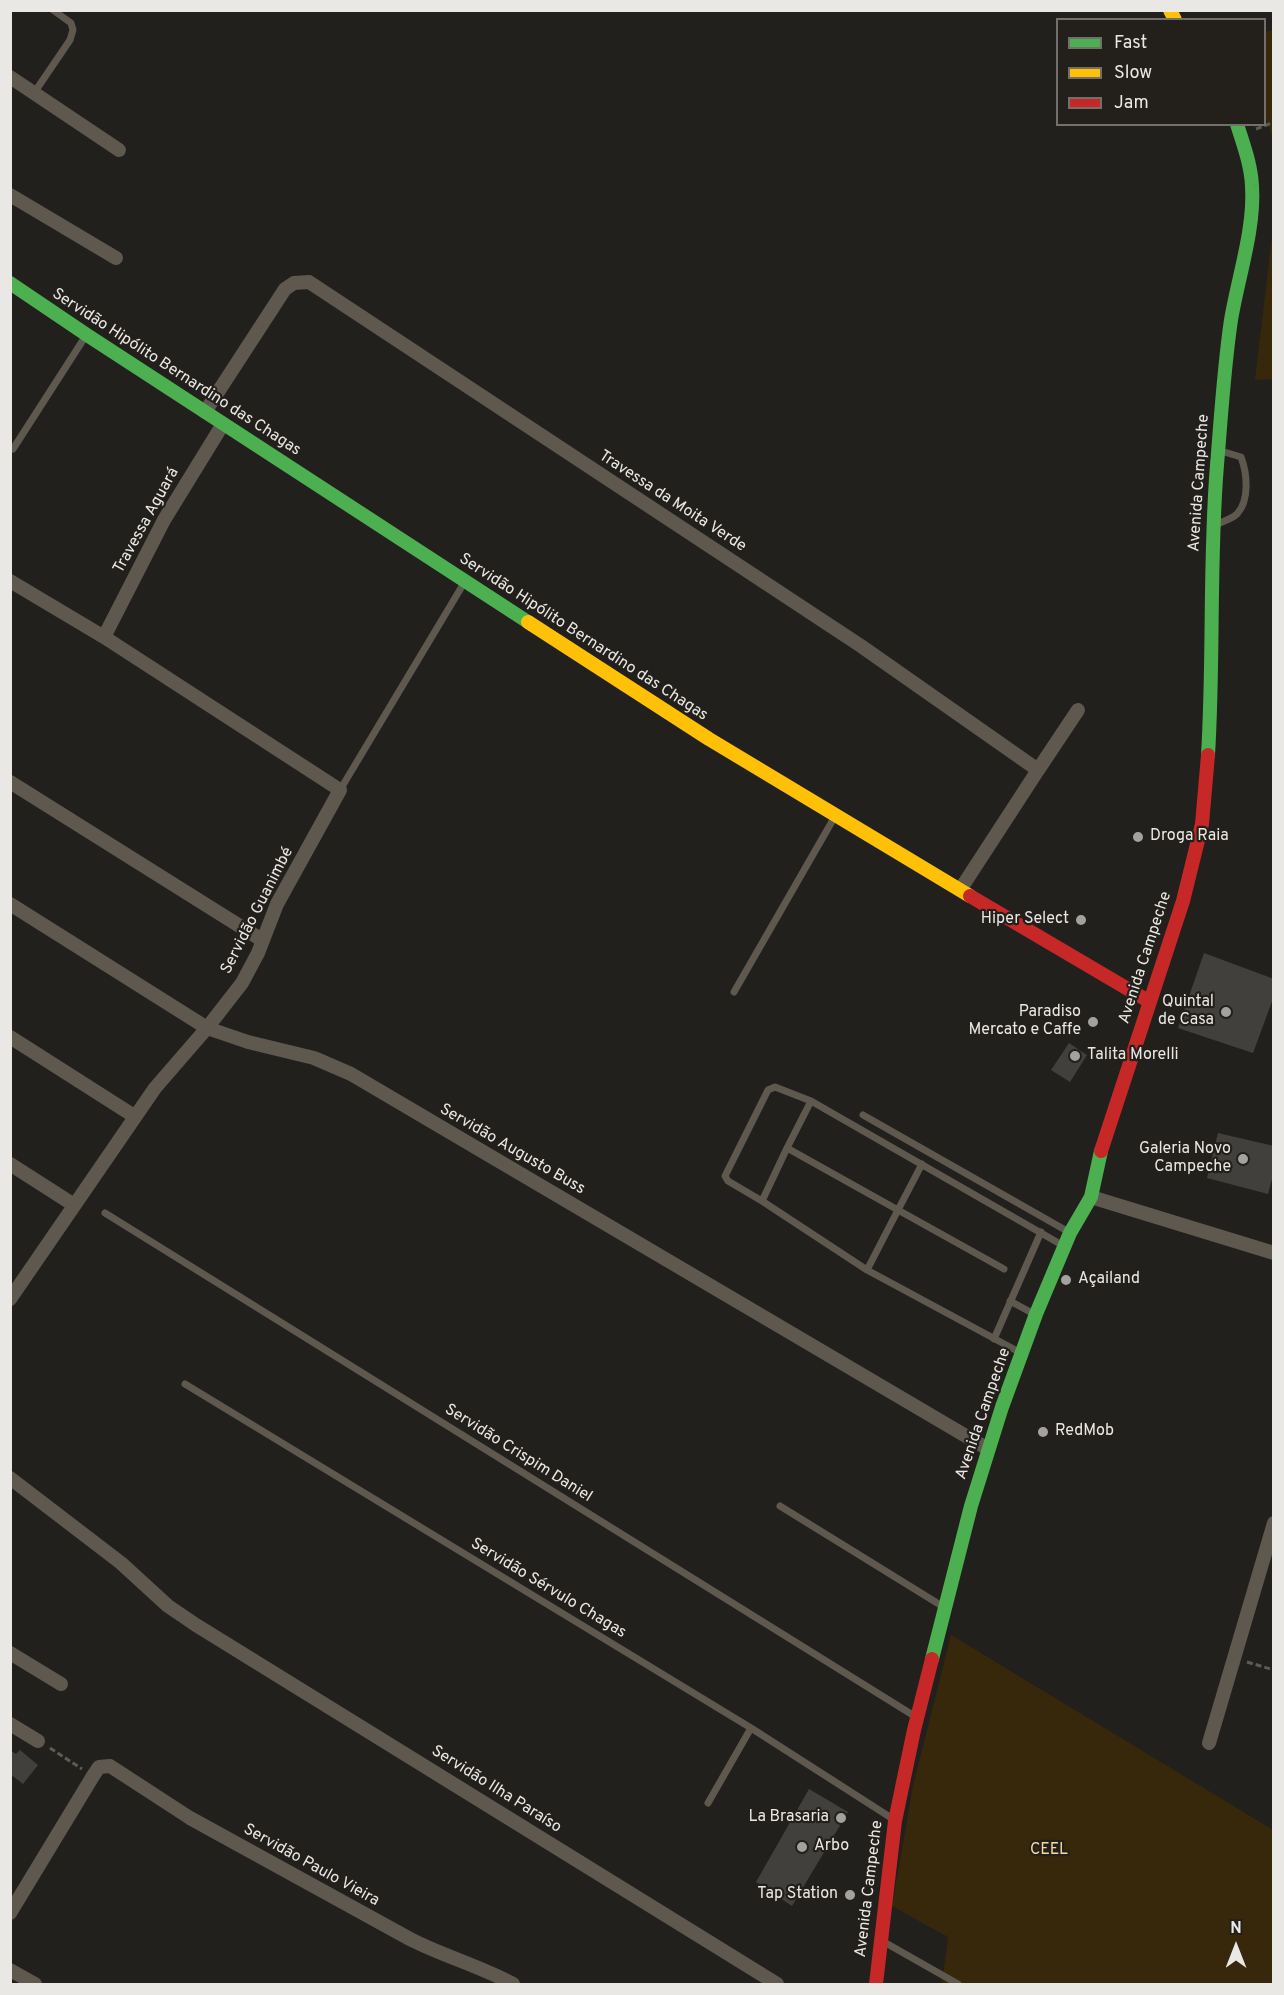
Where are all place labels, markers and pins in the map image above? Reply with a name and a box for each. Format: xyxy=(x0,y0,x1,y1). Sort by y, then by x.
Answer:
place label: Droga Raia xyxy=(1150,827,1229,847)
marker: Droga Raia xyxy=(1131,830,1145,844)
place label: Hiper Select xyxy=(981,910,1069,930)
marker: Hiper Select xyxy=(1074,913,1088,927)
place label: Quintal de Casa xyxy=(1158,993,1214,1031)
place label: Paradiso Mercato e Caffe xyxy=(968,1003,1081,1041)
marker: Quintal de Casa xyxy=(1219,1005,1233,1019)
marker: Paradiso Mercato e Caffe xyxy=(1086,1015,1100,1029)
place label: Talita Morelli xyxy=(1087,1046,1179,1066)
marker: Talita Morelli xyxy=(1068,1049,1082,1063)
place label: Galeria Novo Campeche xyxy=(1139,1140,1231,1178)
marker: Galeria Novo Campeche xyxy=(1236,1152,1250,1166)
place label: Açailand xyxy=(1078,1270,1140,1290)
marker: Açailand xyxy=(1059,1273,1073,1287)
place label: RedMob xyxy=(1055,1422,1114,1442)
marker: RedMob xyxy=(1036,1425,1050,1439)
place label: La Brasaria xyxy=(748,1808,829,1828)
marker: La Brasaria xyxy=(834,1811,848,1825)
place label: Arbo xyxy=(814,1837,849,1857)
marker: Arbo xyxy=(795,1840,809,1854)
place label: Tap Station xyxy=(757,1885,838,1905)
marker: Tap Station xyxy=(843,1888,857,1902)

